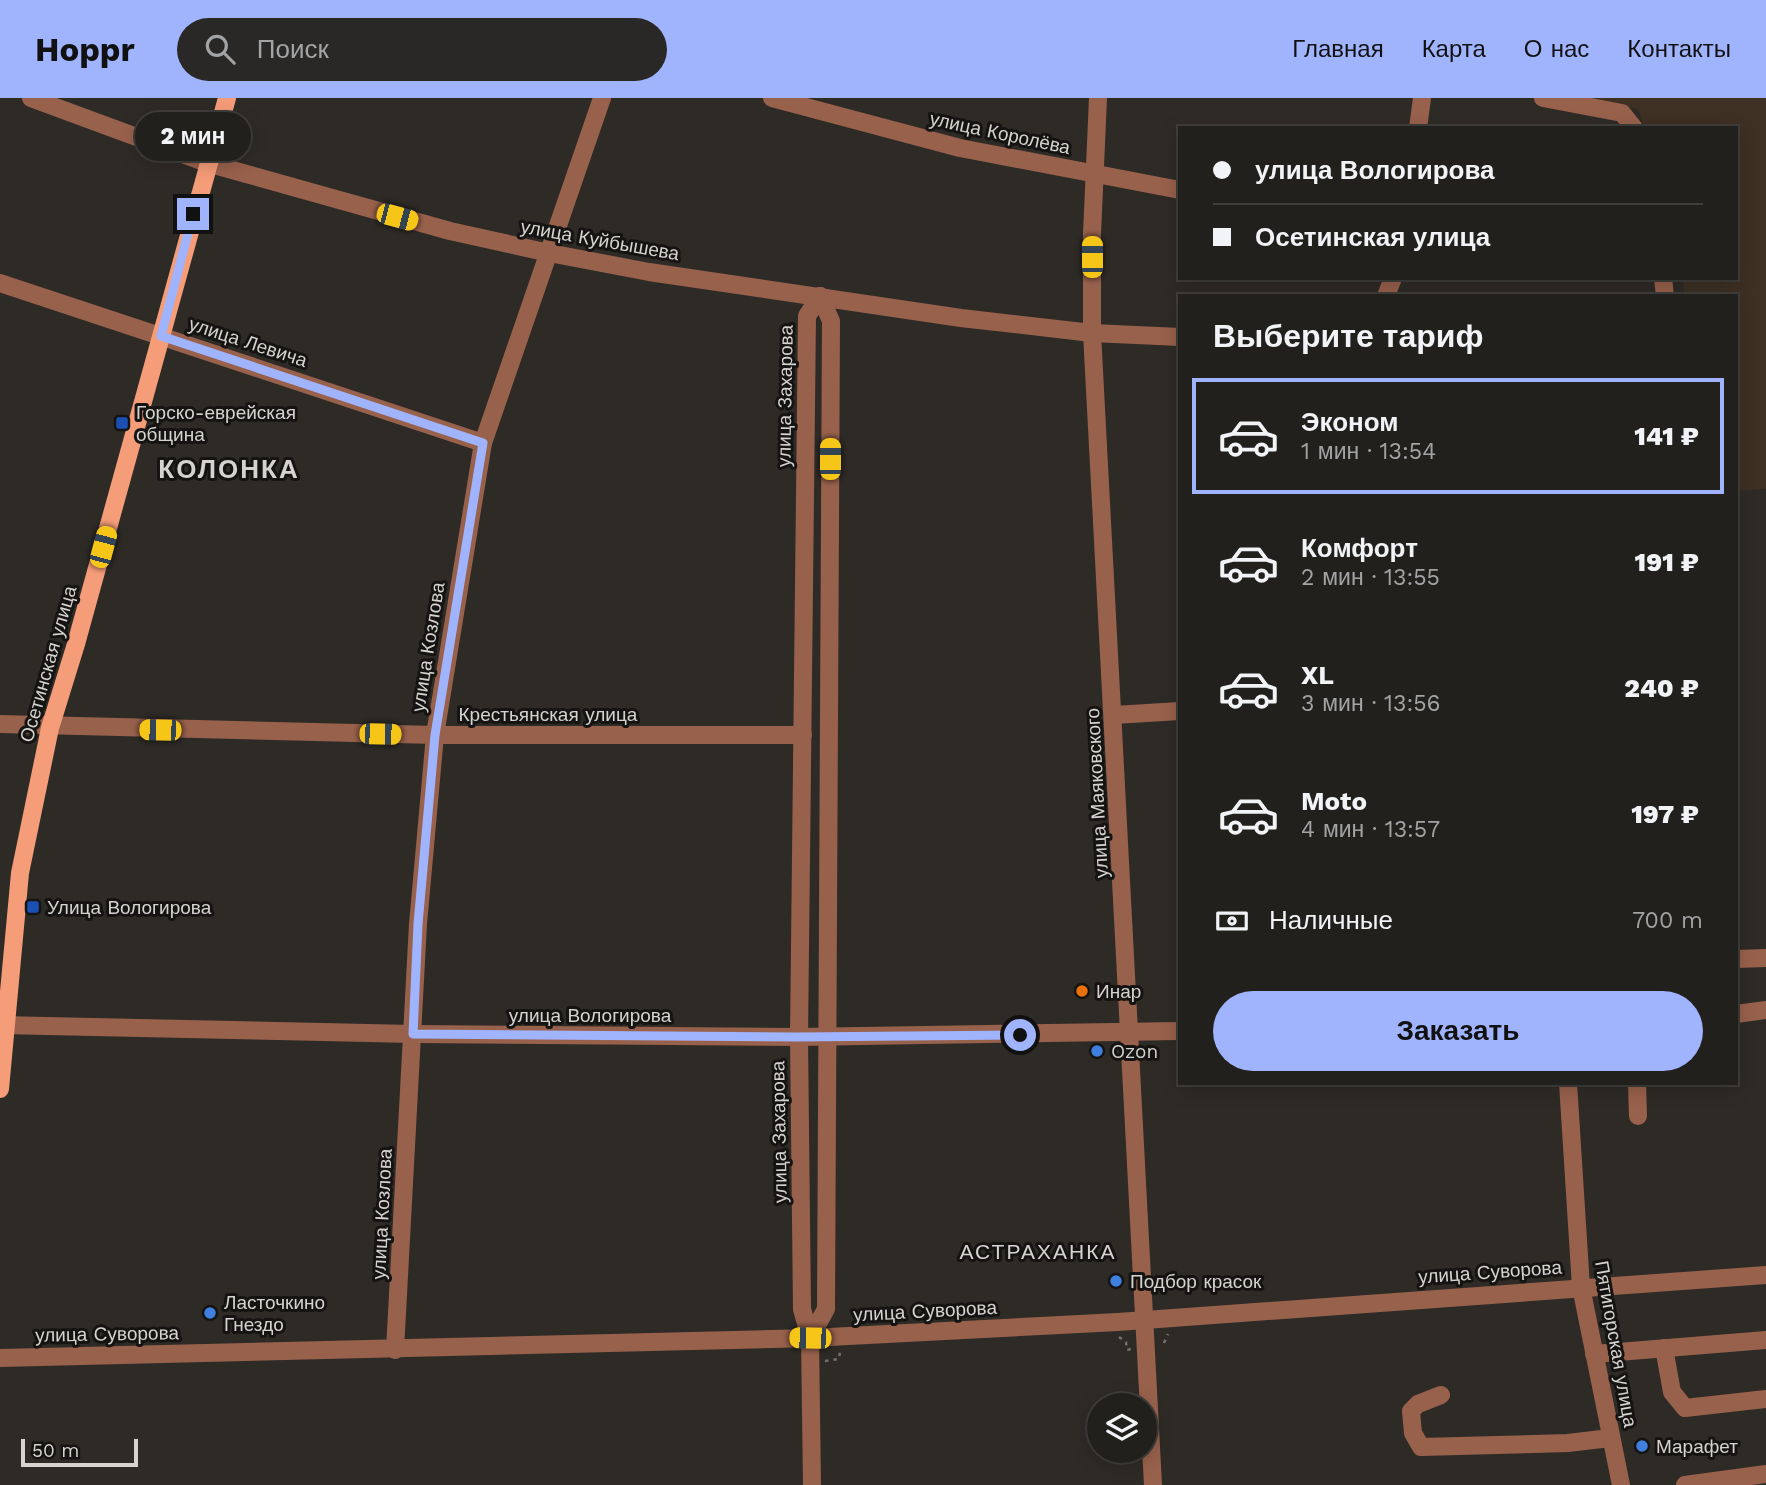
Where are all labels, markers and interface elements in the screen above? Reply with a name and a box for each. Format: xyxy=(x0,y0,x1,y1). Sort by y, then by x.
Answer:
search box xyxy=(177,18,667,81)
text: Hoppr xyxy=(35,30,135,69)
icon: search xyxy=(201,30,239,68)
text: Поиск xyxy=(257,34,329,64)
text: Главная xyxy=(1292,35,1384,63)
text: Карта xyxy=(1422,35,1486,63)
text: О нас xyxy=(1524,35,1589,63)
text: Контакты xyxy=(1627,35,1731,63)
street label: улица Королёва xyxy=(928,107,1073,159)
callout: 2 мин xyxy=(135,113,251,162)
text: 2 мин xyxy=(160,123,226,150)
text: улица Вологирова xyxy=(1255,155,1495,185)
route end xyxy=(177,198,209,230)
car xyxy=(374,201,421,233)
street label: улица Куйбышева xyxy=(519,215,682,265)
text: Осетинская улица xyxy=(1255,222,1490,252)
car xyxy=(1082,236,1103,278)
street label: улица Левича xyxy=(186,312,310,372)
text: Выберите тариф xyxy=(1213,317,1484,355)
street label: улица Захарова xyxy=(772,324,798,467)
place label: Горско-еврейская община xyxy=(136,401,296,446)
icon: car xyxy=(1217,405,1280,468)
text: Эконом xyxy=(1301,407,1399,437)
marker: Горско-еврейская община xyxy=(114,415,130,431)
text: 141 ₽ xyxy=(1634,421,1699,451)
car xyxy=(820,438,841,480)
text: 1 мин · 13:54 xyxy=(1301,438,1436,465)
district label: КОЛОНКА xyxy=(158,454,300,484)
car xyxy=(88,524,119,570)
icon: car xyxy=(1217,531,1280,594)
text: Комфорт xyxy=(1301,533,1418,563)
text: 191 ₽ xyxy=(1635,547,1699,577)
text: 2 мин · 13:55 xyxy=(1301,564,1440,591)
street label: улица Козлова xyxy=(406,580,450,713)
street label: Осетинская улица xyxy=(15,583,81,745)
icon: car xyxy=(1217,657,1280,720)
text: XL xyxy=(1301,660,1334,690)
text: 240 ₽ xyxy=(1624,673,1699,703)
text: 3 мин · 13:56 xyxy=(1301,690,1441,717)
street label: Крестьянская улица xyxy=(459,703,638,726)
street label: улица Маяковского xyxy=(1081,707,1113,879)
car xyxy=(139,719,182,741)
car xyxy=(359,723,402,745)
icon: car xyxy=(1217,783,1280,846)
text: Moto xyxy=(1301,786,1367,816)
text: 197 ₽ xyxy=(1631,799,1699,829)
text: 4 мин · 13:57 xyxy=(1301,816,1440,843)
place label: Улица Вологирова xyxy=(47,896,212,919)
marker: Улица Вологирова xyxy=(25,899,41,915)
icon: cash xyxy=(1213,902,1251,940)
text: Наличные xyxy=(1269,905,1393,935)
text: 700 m xyxy=(1632,907,1703,934)
place label: Инар xyxy=(1096,980,1141,1003)
marker: Инар xyxy=(1074,983,1090,999)
button: Заказать xyxy=(1213,991,1703,1071)
street label: улица Вологирова xyxy=(509,1004,672,1027)
route start xyxy=(1004,1019,1036,1051)
place label: Ozon xyxy=(1111,1040,1158,1063)
marker: Ozon xyxy=(1089,1043,1105,1059)
street label: улица Захарова xyxy=(766,1060,792,1203)
street label: улица Козлова xyxy=(367,1148,397,1280)
district label: АСТРАХАНКА xyxy=(960,1239,1116,1264)
street label: улица Суворова xyxy=(1417,1255,1563,1288)
street label: Пятигорская улица xyxy=(1590,1259,1642,1429)
place label: Подбор красок xyxy=(1130,1270,1262,1293)
marker: Подбор красок xyxy=(1108,1273,1124,1289)
place label: Ласточкино Гнездо xyxy=(224,1291,325,1336)
street label: улица Суворова xyxy=(853,1296,998,1326)
marker: Ласточкино Гнездо xyxy=(202,1305,218,1321)
street label: улица Суворова xyxy=(35,1321,180,1347)
car xyxy=(789,1327,832,1349)
map controls xyxy=(1087,1393,1157,1463)
button: layers xyxy=(1087,1393,1157,1463)
place label: Марафет xyxy=(1656,1435,1738,1458)
scale bar xyxy=(21,1436,138,1468)
marker: Марафет xyxy=(1634,1438,1650,1454)
text: 50 m xyxy=(32,1439,79,1462)

